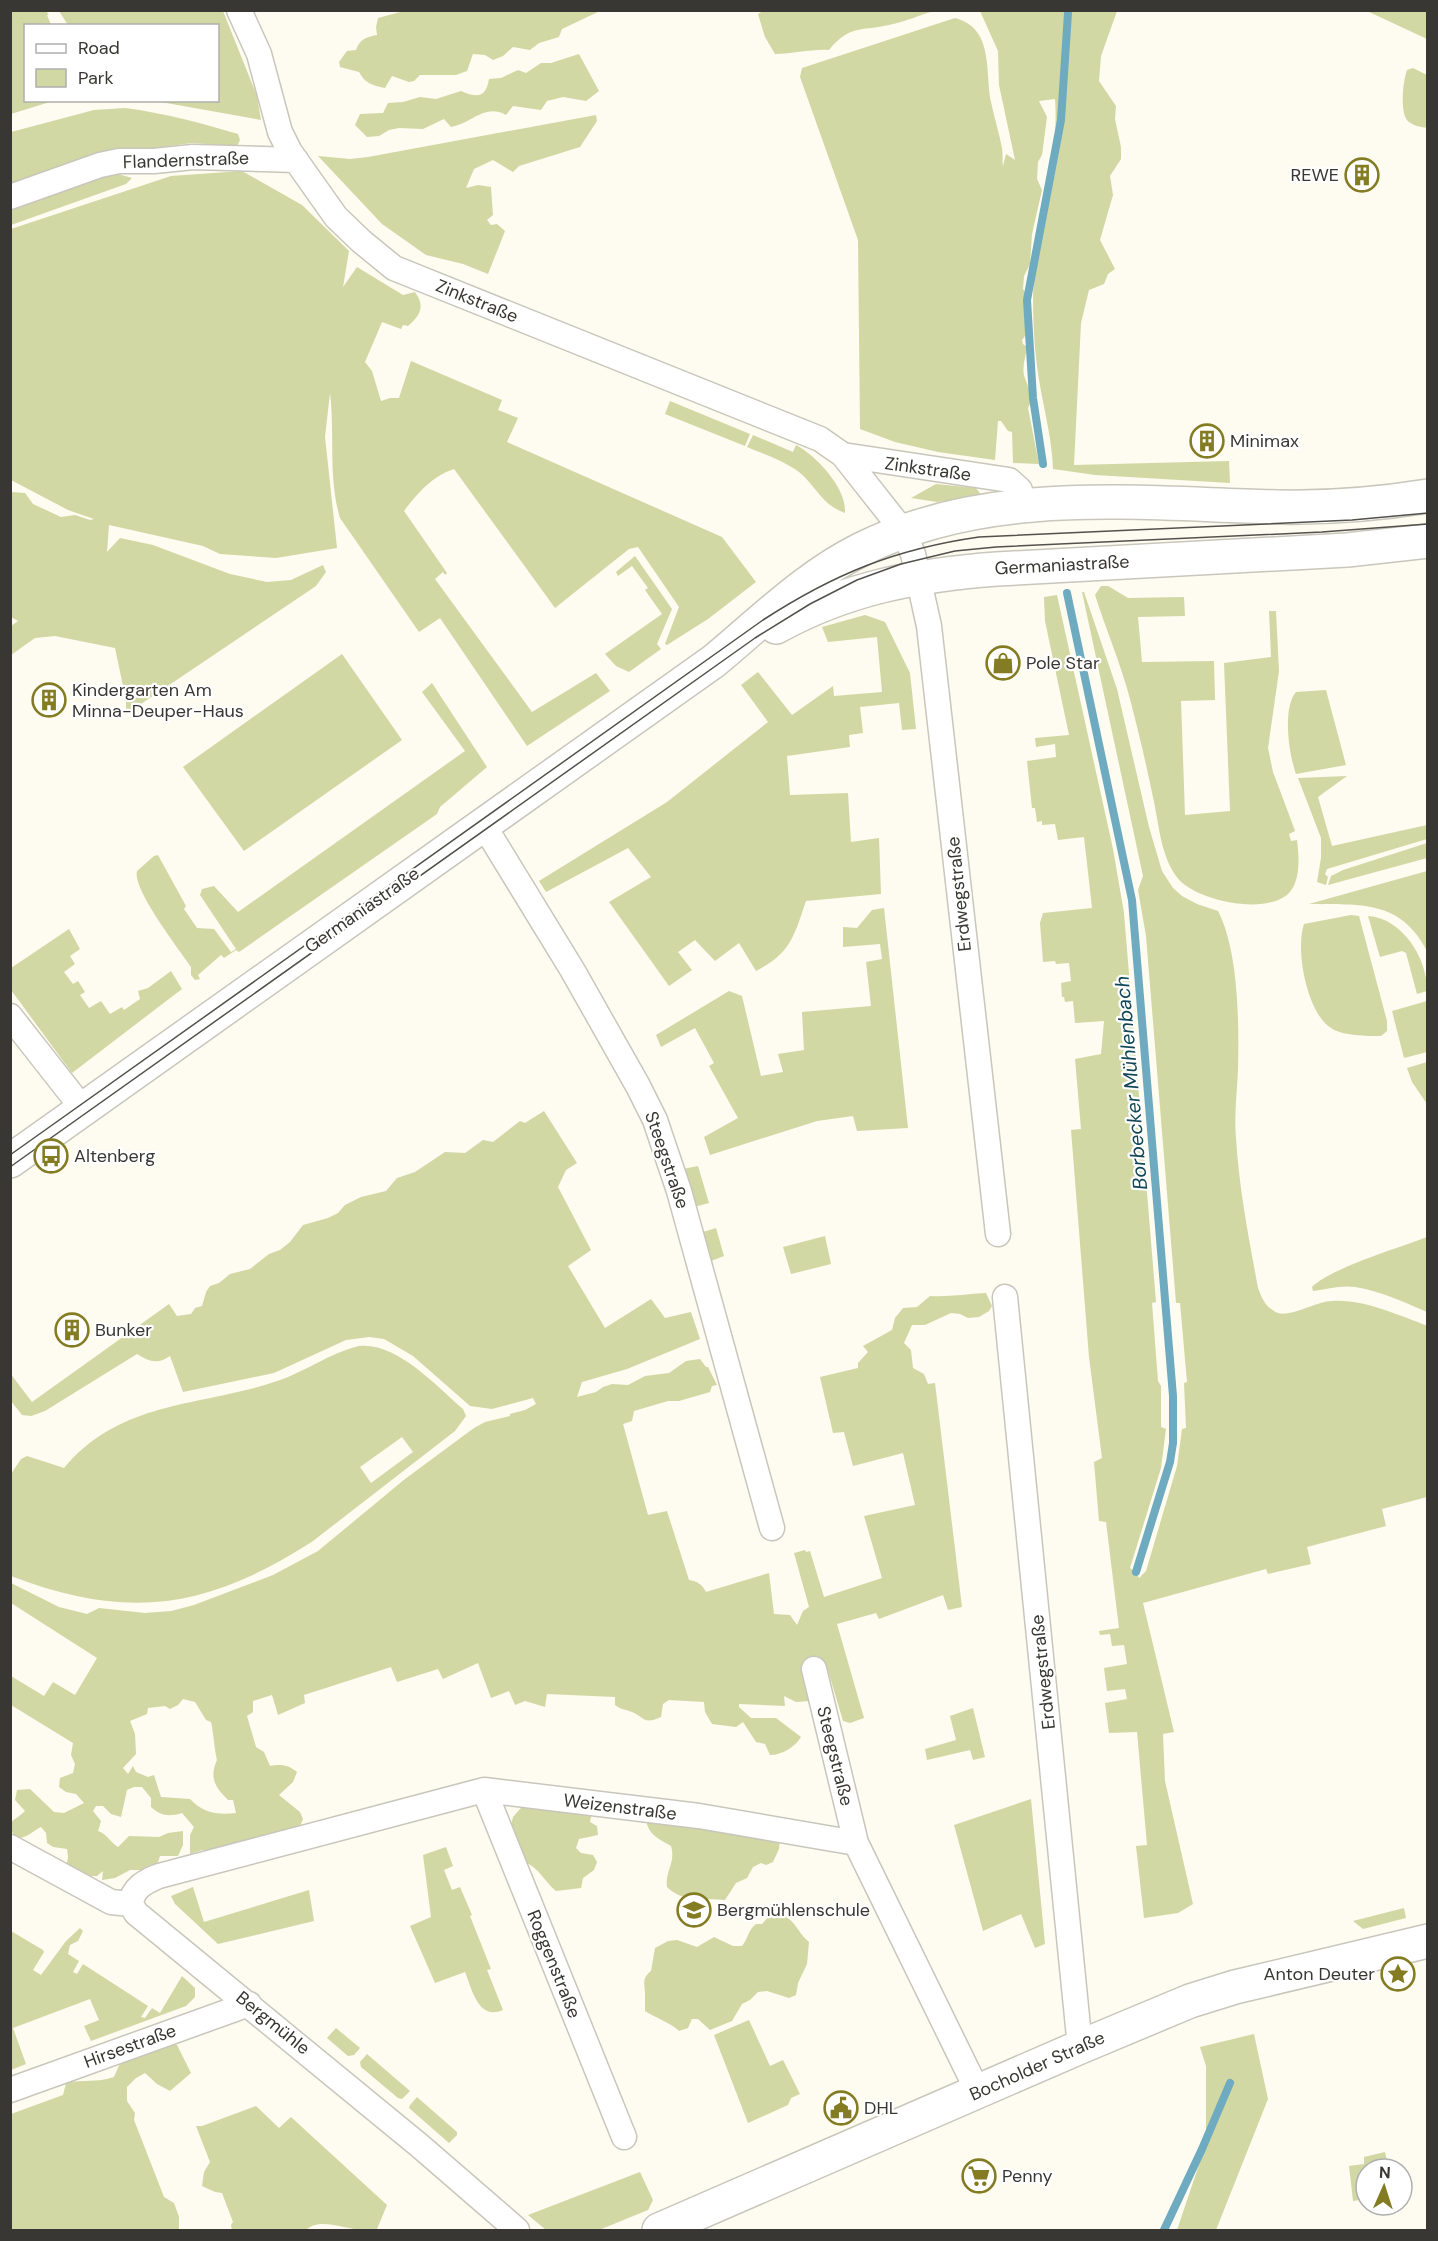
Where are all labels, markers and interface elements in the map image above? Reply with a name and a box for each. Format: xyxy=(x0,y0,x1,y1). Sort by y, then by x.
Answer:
legend xyxy=(24,24,219,102)
text: Road xyxy=(78,36,120,60)
text: Park xyxy=(78,66,114,90)
street label: Flandernstraße xyxy=(122,146,250,174)
building icon: REWE xyxy=(1344,157,1380,193)
place label: REWE xyxy=(1291,163,1339,187)
street label: Zinkstraße xyxy=(432,274,522,328)
building icon: Minimax xyxy=(1189,423,1225,459)
place label: Minimax xyxy=(1230,429,1299,453)
street label: Zinkstraße xyxy=(883,451,973,487)
street label: Germaniastraße xyxy=(994,549,1130,581)
shop icon: Pole Star xyxy=(985,645,1021,681)
place label: Pole Star xyxy=(1026,651,1100,675)
place label: Kindergarten Am Minna-Deuper-Haus xyxy=(72,678,244,723)
building icon: Kindergarten Am Minna-Deuper-Haus xyxy=(31,682,67,718)
street label: Erdwegstraße xyxy=(941,835,977,953)
street label: Germaniastraße xyxy=(300,862,424,958)
water label: Borbecker Mühlenbach xyxy=(1109,975,1153,1191)
street label: Steegstraße xyxy=(639,1108,695,1212)
bus stop icon: Altenberg xyxy=(33,1138,69,1174)
place label: Altenberg xyxy=(74,1144,155,1168)
building icon: Bunker xyxy=(54,1312,90,1348)
place label: Bunker xyxy=(95,1318,152,1342)
street label: Erdwegstraße xyxy=(1025,1613,1061,1731)
street label: Steegstraße xyxy=(811,1704,859,1808)
street label: Weizenstraße xyxy=(562,1788,678,1826)
school or university icon: Bergmühlenschule xyxy=(676,1892,712,1928)
place label: Bergmühlenschule xyxy=(717,1898,870,1922)
street label: Roggenstraße xyxy=(521,1906,587,2022)
place icon: Anton Deuter xyxy=(1380,1956,1416,1992)
place label: Anton Deuter xyxy=(1264,1962,1375,1986)
street label: Bergmühle xyxy=(231,1986,315,2060)
street label: Hirsestraße xyxy=(81,2018,179,2074)
street label: Bocholder Straße xyxy=(966,2025,1108,2107)
public building icon: DHL xyxy=(823,2090,859,2126)
place label: DHL xyxy=(864,2096,898,2120)
north arrow xyxy=(1354,2157,1414,2217)
supermarket icon: Penny xyxy=(961,2158,997,2194)
text: N xyxy=(1378,2162,1391,2183)
place label: Penny xyxy=(1002,2164,1053,2188)

